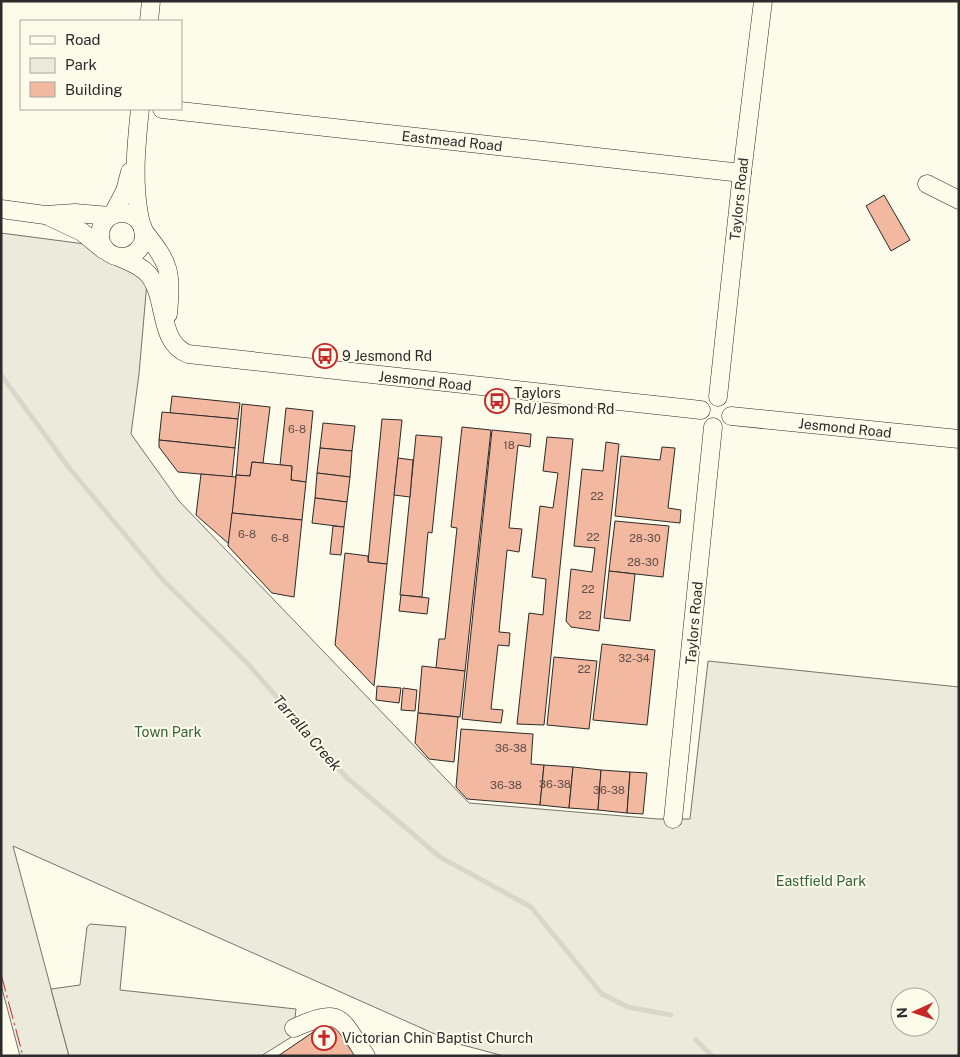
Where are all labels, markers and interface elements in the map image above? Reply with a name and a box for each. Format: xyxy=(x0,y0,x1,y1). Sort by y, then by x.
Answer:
legend xyxy=(20,20,182,110)
text: Road xyxy=(65,31,101,48)
text: Park xyxy=(65,56,97,73)
text: Building xyxy=(65,81,123,98)
street label: Eastmead Road xyxy=(401,128,503,154)
street label: Taylors Road xyxy=(727,157,751,241)
bus stop icon: 9 Jesmond Rd xyxy=(312,343,338,369)
place label: 9 Jesmond Rd xyxy=(342,348,432,364)
street label: Jesmond Road xyxy=(378,368,472,394)
place label: Taylors Rd/Jesmond Rd xyxy=(514,385,614,417)
bus stop icon: Taylors Rd/Jesmond Rd xyxy=(484,388,510,414)
street label: Jesmond Road xyxy=(798,415,892,441)
house number: 6-8 xyxy=(288,423,306,435)
house number: 18 xyxy=(503,439,515,451)
house number: 22 xyxy=(590,490,604,502)
house number: 6-8 xyxy=(238,528,256,540)
house number: 22 xyxy=(586,531,600,543)
house number: 6-8 xyxy=(271,532,289,544)
house number: 28-30 xyxy=(629,532,661,544)
house number: 28-30 xyxy=(627,556,659,568)
street label: Taylors Road xyxy=(682,581,706,665)
house number: 22 xyxy=(581,583,595,595)
house number: 22 xyxy=(578,609,592,621)
house number: 32-34 xyxy=(618,652,650,664)
house number: 22 xyxy=(577,663,591,675)
water label: Tarralla Creek xyxy=(270,691,345,775)
park label: Town Park xyxy=(134,724,202,740)
house number: 36-38 xyxy=(495,742,527,754)
house number: 36-38 xyxy=(539,778,571,790)
house number: 36-38 xyxy=(490,779,522,791)
house number: 36-38 xyxy=(593,784,625,796)
park label: Eastfield Park xyxy=(776,873,866,889)
north arrow xyxy=(890,987,940,1037)
text: N xyxy=(894,1007,910,1019)
church icon: Victorian Chin Baptist Church xyxy=(311,1025,337,1051)
place label: Victorian Chin Baptist Church xyxy=(342,1030,533,1046)

